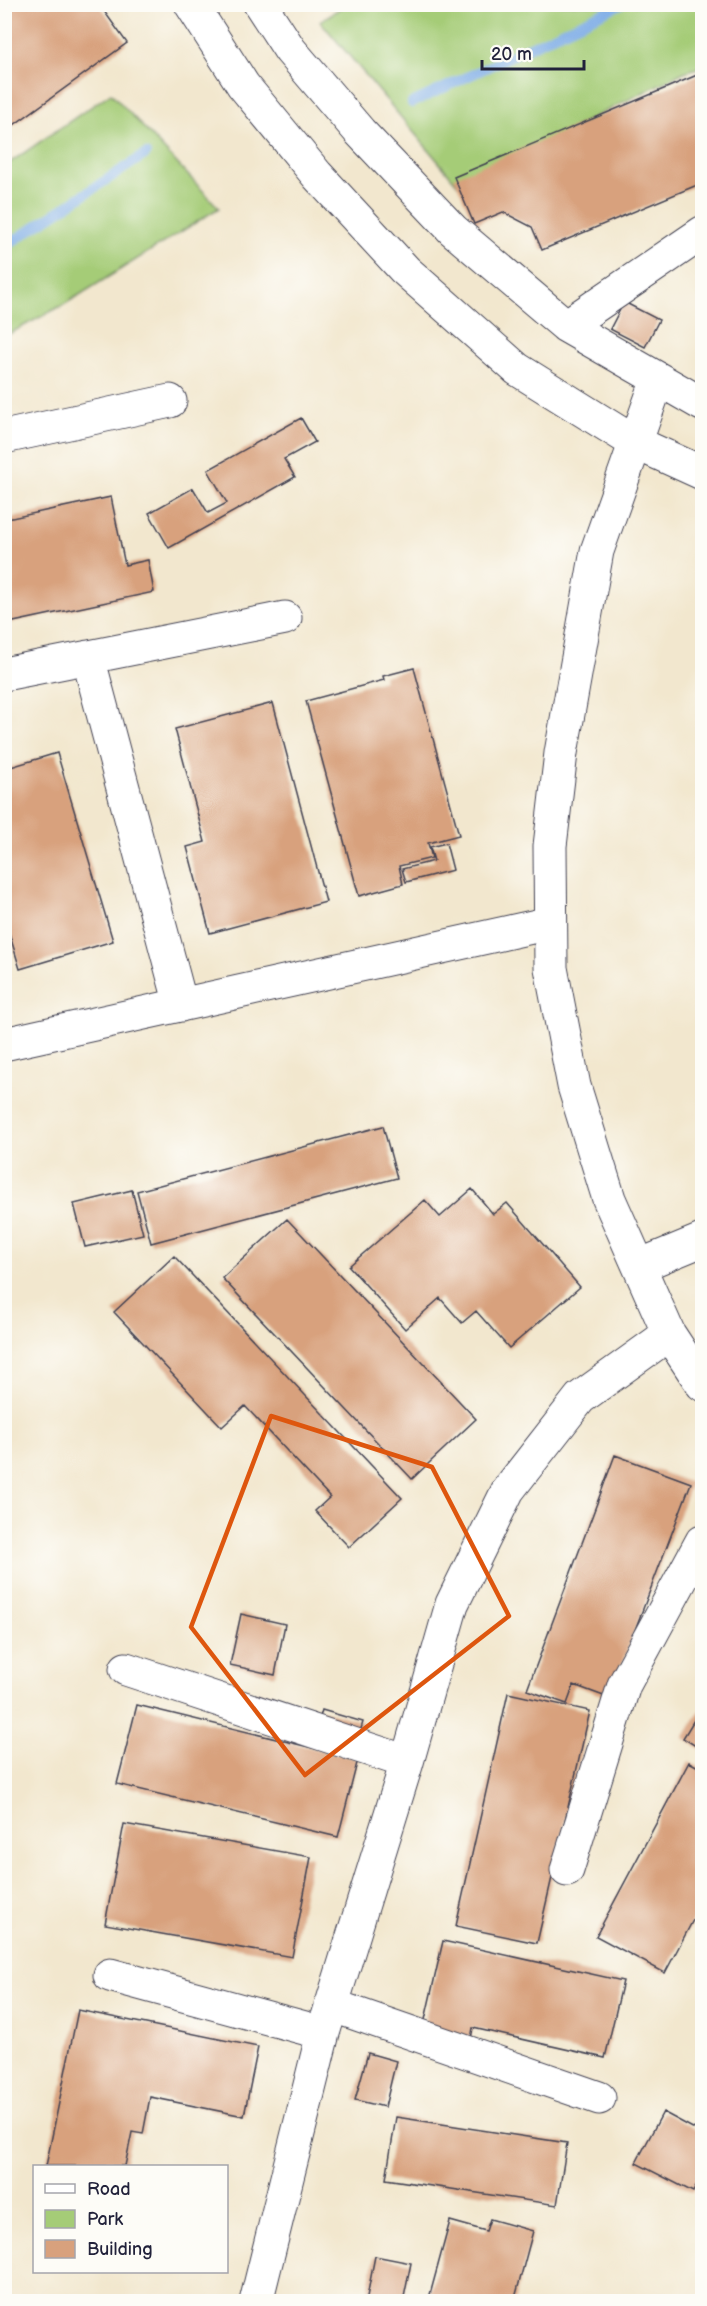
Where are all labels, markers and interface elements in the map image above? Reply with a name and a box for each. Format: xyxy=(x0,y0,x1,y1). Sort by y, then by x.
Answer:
scale bar xyxy=(482,33,584,71)
text: 20 m xyxy=(491,44,532,65)
legend xyxy=(33,2165,228,2273)
text: Road xyxy=(87,2179,131,2200)
text: Park xyxy=(87,2209,123,2230)
text: Building xyxy=(87,2239,153,2260)

